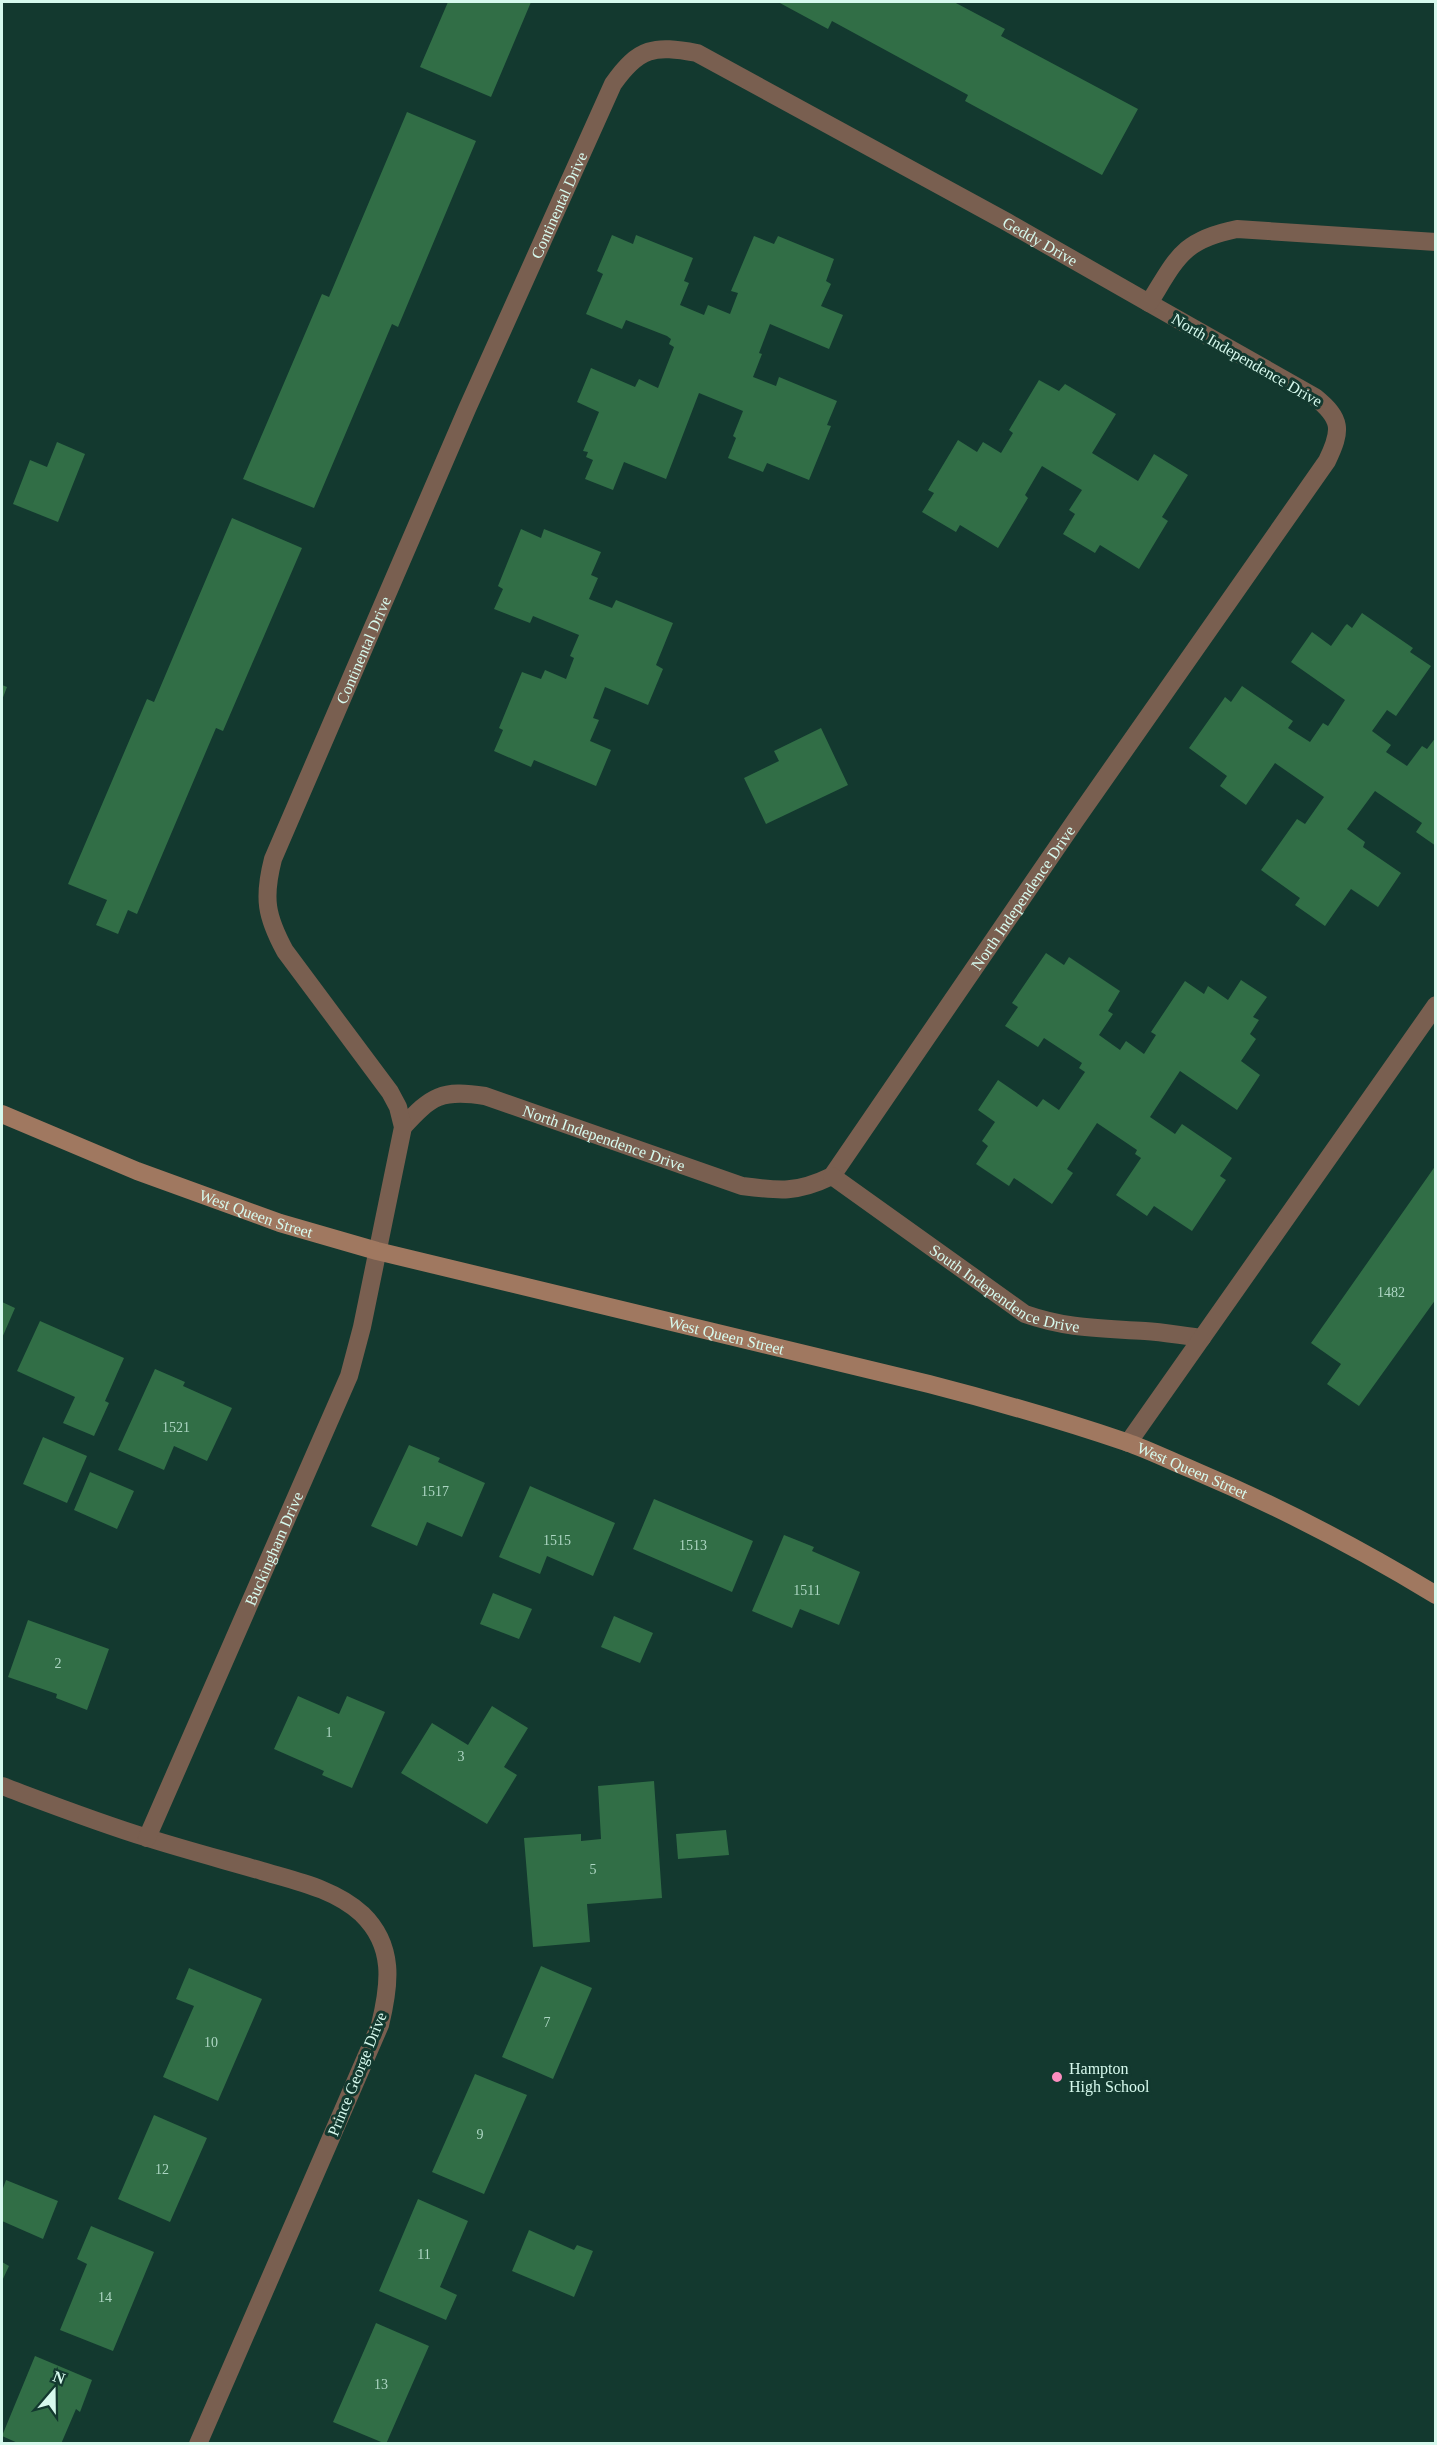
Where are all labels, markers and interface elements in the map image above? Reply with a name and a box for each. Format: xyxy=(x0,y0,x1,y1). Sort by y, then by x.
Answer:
street label: Continental Drive xyxy=(527,149,590,261)
street label: Geddy Drive xyxy=(1000,213,1081,269)
street label: North Independence Drive xyxy=(1168,310,1325,411)
street label: Continental Drive xyxy=(333,594,394,706)
street label: North Independence Drive xyxy=(967,822,1078,973)
street label: North Independence Drive xyxy=(521,1101,687,1174)
street label: West Queen Street xyxy=(197,1186,315,1241)
street label: South Independence Drive xyxy=(927,1240,1081,1335)
house number: 1482 xyxy=(1377,1285,1405,1300)
street label: West Queen Street xyxy=(667,1313,787,1357)
house number: 1521 xyxy=(162,1420,190,1435)
street label: West Queen Street xyxy=(1135,1439,1251,1502)
house number: 1517 xyxy=(421,1484,449,1499)
street label: Buckingham Drive xyxy=(241,1489,306,1608)
house number: 1515 xyxy=(543,1533,571,1548)
house number: 1513 xyxy=(679,1538,707,1553)
house number: 1511 xyxy=(793,1583,821,1598)
house number: 2 xyxy=(55,1656,62,1671)
house number: 1 xyxy=(326,1725,333,1740)
house number: 3 xyxy=(458,1749,465,1764)
house number: 5 xyxy=(590,1862,597,1877)
street label: Prince George Drive xyxy=(324,2010,391,2139)
house number: 7 xyxy=(544,2015,551,2030)
house number: 10 xyxy=(204,2035,218,2050)
place label: Hampton High School xyxy=(1069,2060,1150,2096)
marker: Hampton High School xyxy=(1050,2070,1064,2084)
house number: 9 xyxy=(477,2127,484,2142)
house number: 12 xyxy=(155,2162,169,2177)
house number: 11 xyxy=(417,2247,431,2262)
house number: 14 xyxy=(98,2290,112,2305)
north arrow xyxy=(24,2361,84,2421)
text: N xyxy=(51,2367,68,2387)
house number: 13 xyxy=(374,2377,388,2392)

